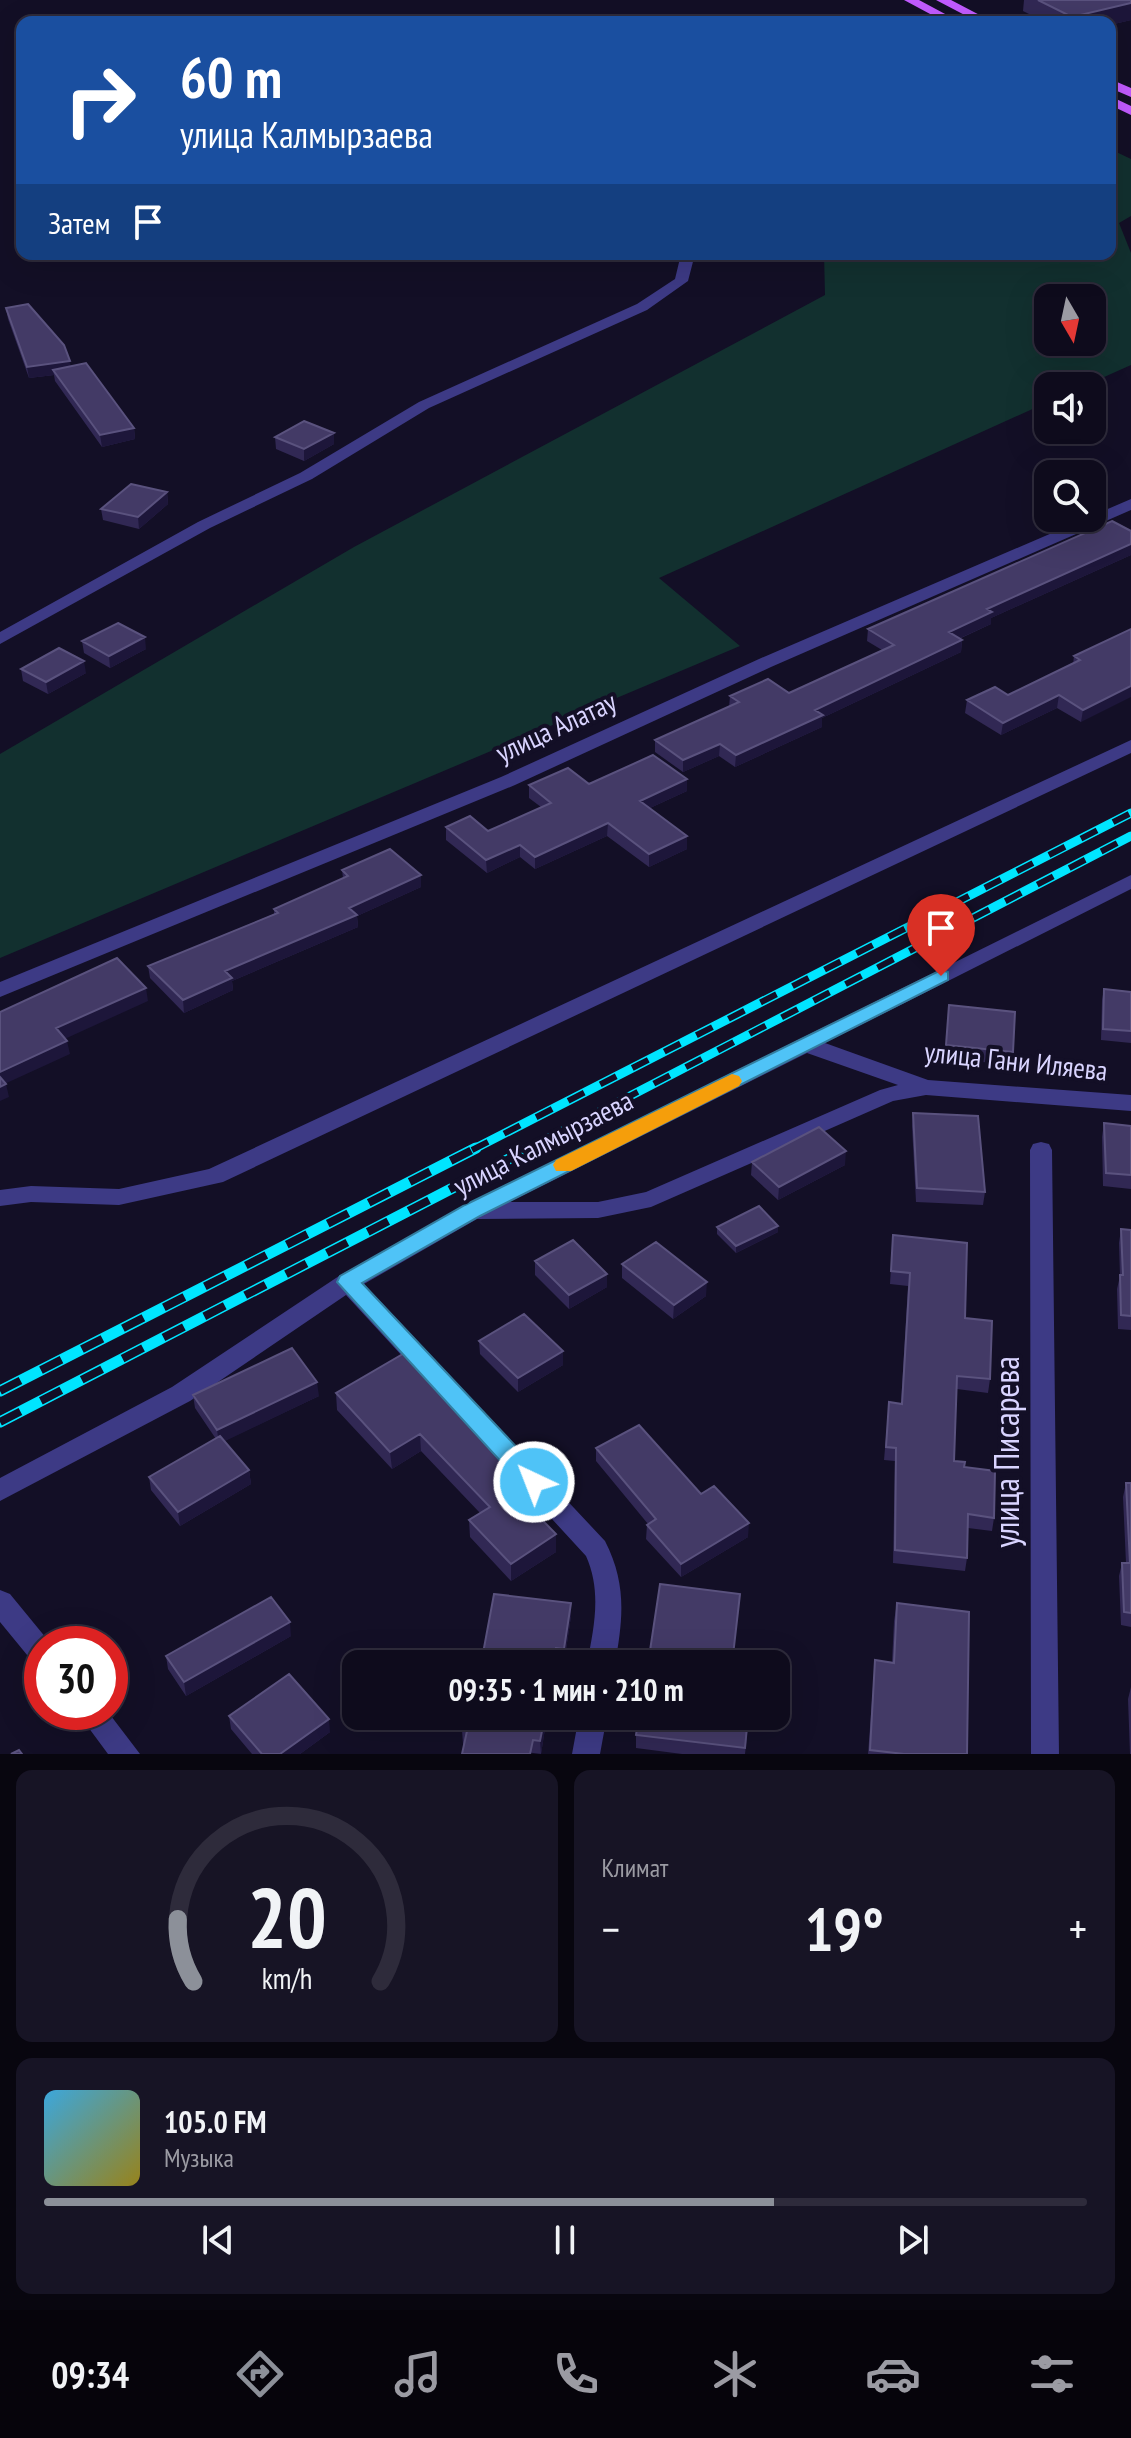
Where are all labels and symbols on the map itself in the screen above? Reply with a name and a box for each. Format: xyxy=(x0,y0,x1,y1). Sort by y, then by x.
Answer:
north arrow xyxy=(1034,284,1106,356)
street label: улица Алатау xyxy=(490,682,622,771)
pin xyxy=(907,894,975,976)
street label: улица Гани Иляева xyxy=(923,1032,1109,1089)
street label: улица Калмырзаева xyxy=(447,1081,639,1204)
street label: улица Писарева xyxy=(984,1356,1028,1548)
position arrow xyxy=(492,1440,576,1524)
speed limit sign: 30 xyxy=(24,1626,128,1730)

